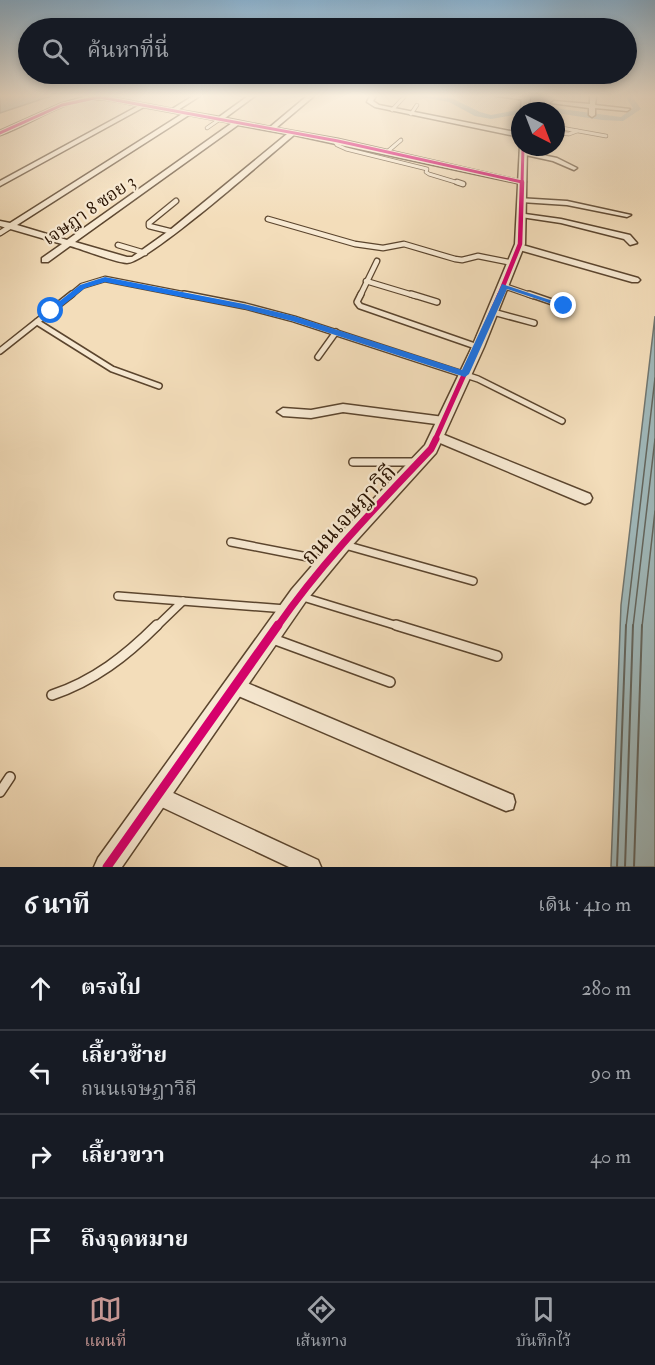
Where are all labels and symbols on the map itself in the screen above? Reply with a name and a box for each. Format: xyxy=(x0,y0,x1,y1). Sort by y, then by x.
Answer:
north arrow xyxy=(511,102,565,156)
street label: เจษฎา 8 ซอย 3 xyxy=(38,170,140,251)
route end xyxy=(550,292,576,318)
route start xyxy=(37,297,63,323)
street label: ถนนเจษฎาวิถี xyxy=(295,458,402,571)

